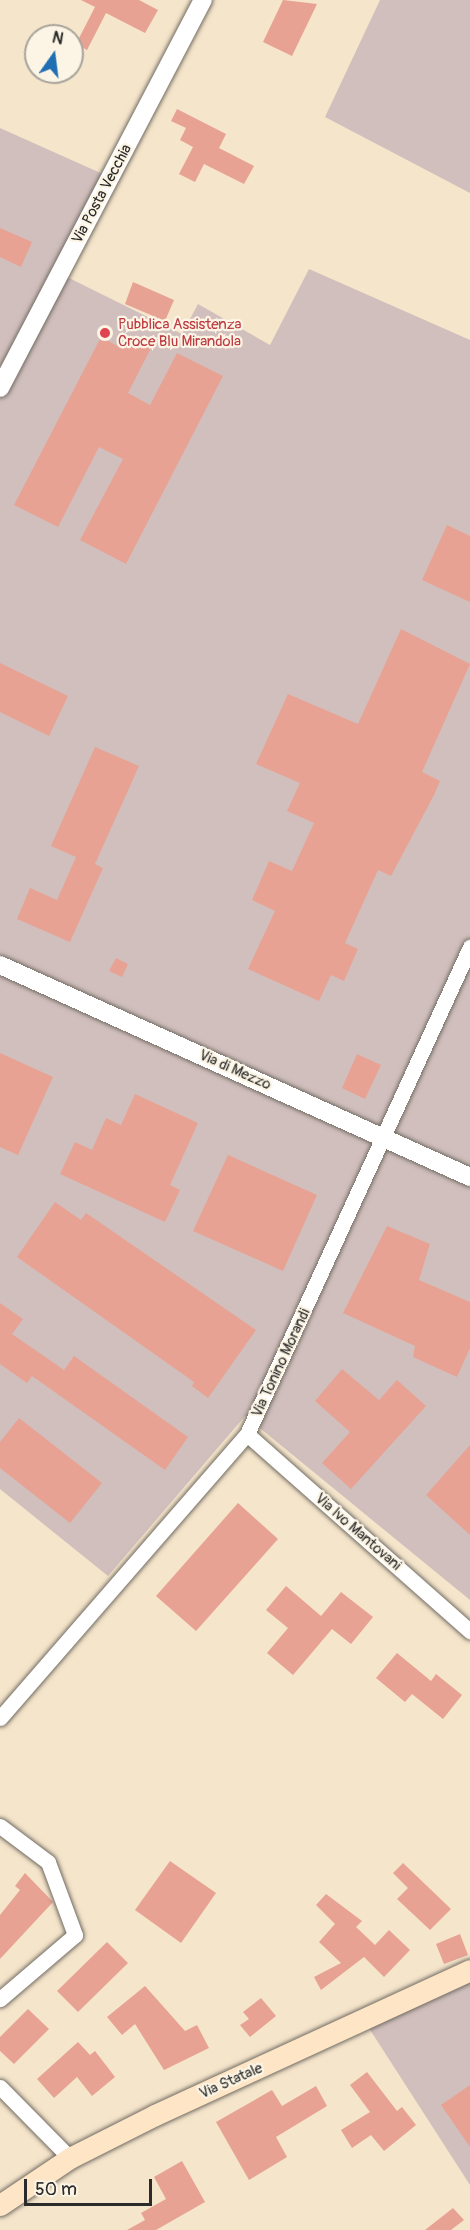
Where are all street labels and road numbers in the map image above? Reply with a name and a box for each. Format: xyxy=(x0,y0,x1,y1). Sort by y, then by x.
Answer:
street label: Via Posta Vecchia xyxy=(68,141,136,247)
street label: Via di Mezzo xyxy=(196,1046,274,1094)
street label: Via Tonino Morandi xyxy=(248,1306,314,1420)
street label: Via Ivo Mantovani xyxy=(311,1490,405,1574)
street label: Via Statale xyxy=(197,2059,265,2103)

